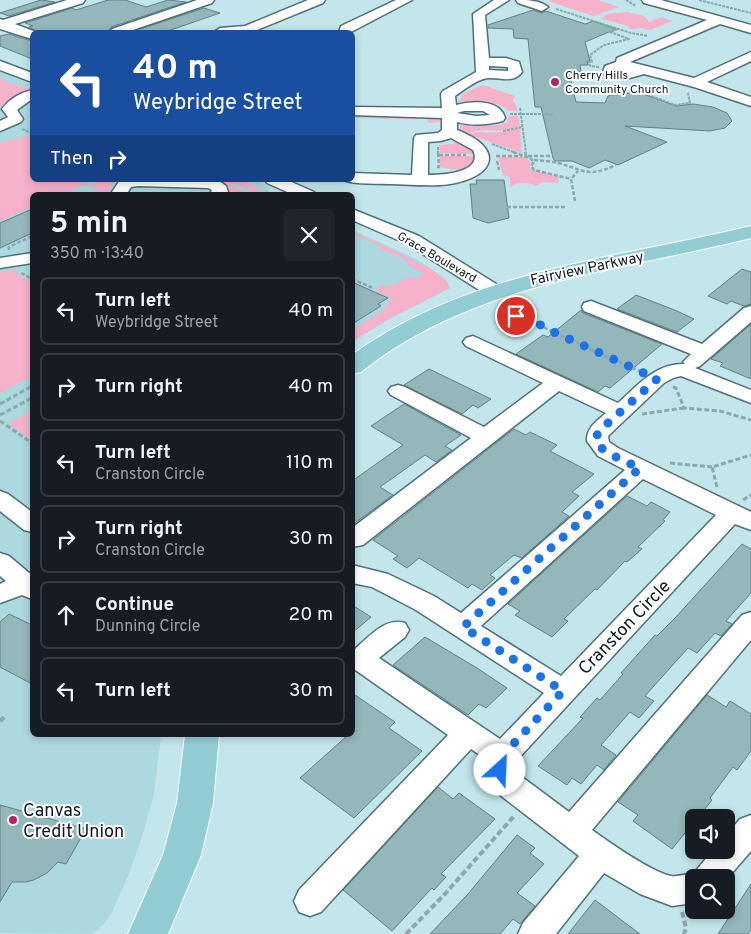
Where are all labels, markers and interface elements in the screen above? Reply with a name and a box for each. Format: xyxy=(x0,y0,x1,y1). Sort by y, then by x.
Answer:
text: 40 m xyxy=(133,47,218,91)
icon: left xyxy=(50,50,115,115)
place label: Cherry Hills Community Church xyxy=(565,68,669,98)
marker: Cherry Hills Community Church xyxy=(549,76,561,88)
text: Weybridge Street xyxy=(133,90,303,117)
icon: right xyxy=(103,145,131,173)
text: Then xyxy=(50,147,93,171)
text: 5 min xyxy=(50,206,128,243)
button: close xyxy=(283,209,335,261)
street label: Grace Boulevard xyxy=(394,229,479,287)
text: 350 m · 13:40 xyxy=(50,244,144,264)
street label: Fairview Parkway xyxy=(529,248,646,291)
text: Turn left xyxy=(95,289,171,313)
pin xyxy=(495,295,537,337)
icon: left xyxy=(52,297,80,325)
text: 40 m xyxy=(288,299,333,323)
icon: arrive xyxy=(502,302,530,330)
text: Weybridge Street xyxy=(95,313,218,333)
icon: right xyxy=(52,373,80,401)
text: Turn right xyxy=(95,375,183,399)
text: 40 m xyxy=(288,375,333,399)
text: Turn left xyxy=(95,441,171,465)
icon: left xyxy=(52,449,80,477)
text: 110 m xyxy=(286,451,333,475)
text: Cranston Circle xyxy=(95,465,205,485)
text: Turn right xyxy=(95,517,183,541)
icon: right xyxy=(52,525,80,553)
text: 30 m xyxy=(289,527,333,551)
text: Cranston Circle xyxy=(95,541,205,561)
street label: Cranston Circle xyxy=(574,576,676,680)
text: Continue xyxy=(95,593,174,617)
icon: ahead xyxy=(52,601,80,629)
text: 20 m xyxy=(289,603,333,627)
text: Dunning Circle xyxy=(95,617,200,637)
icon: left xyxy=(52,677,80,705)
text: Turn left xyxy=(95,679,171,703)
text: 30 m xyxy=(289,679,333,703)
position arrow xyxy=(473,743,525,795)
place label: Canvas Credit Union xyxy=(23,800,124,844)
map controls xyxy=(685,809,735,919)
button: sound xyxy=(685,809,735,859)
marker: Canvas Credit Union xyxy=(7,814,19,826)
button: search xyxy=(685,869,735,919)

